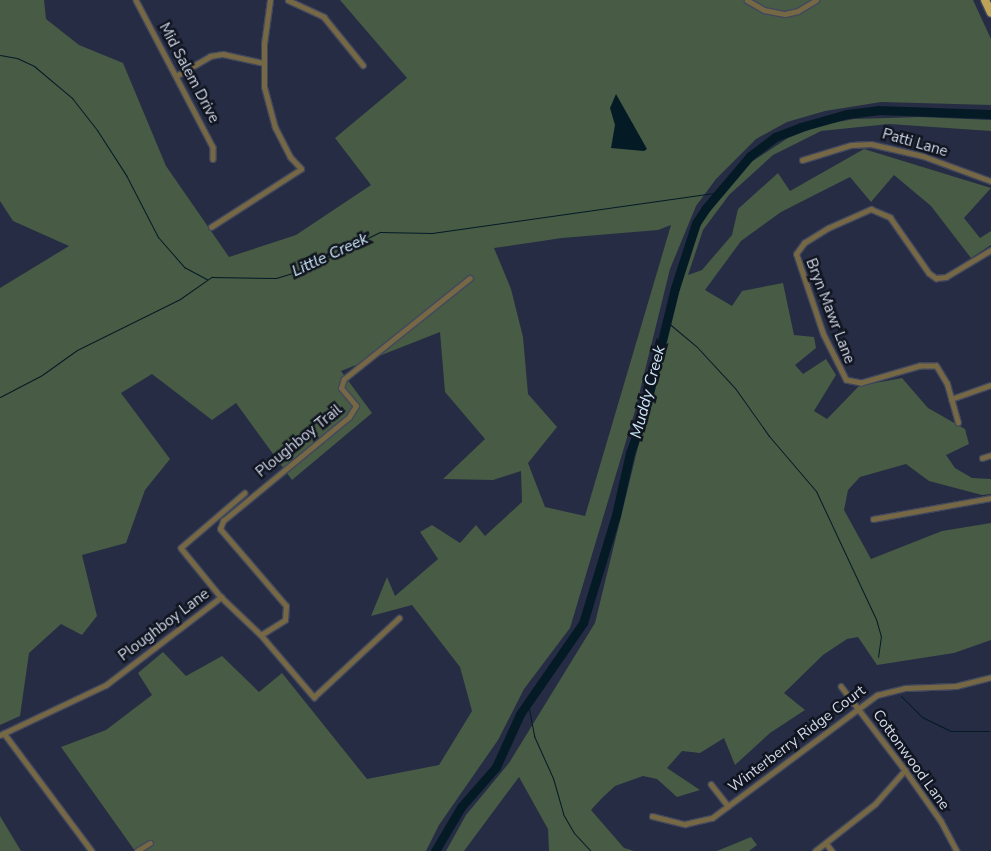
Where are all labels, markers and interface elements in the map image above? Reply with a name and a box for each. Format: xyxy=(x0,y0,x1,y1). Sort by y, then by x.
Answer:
street label: Mid Salem Drive xyxy=(155,20,223,126)
street label: Patti Lane xyxy=(880,125,950,161)
water label: Little Creek xyxy=(289,229,371,281)
street label: Bryn Mawr Lane xyxy=(802,256,858,366)
water label: Muddy Creek xyxy=(626,344,670,440)
street label: Ploughboy Trail xyxy=(252,401,346,481)
street label: Ploughboy Lane xyxy=(115,585,213,665)
street label: Winterberry Ridge Court xyxy=(725,682,869,796)
street label: Cottonwood Lane xyxy=(869,706,953,814)

